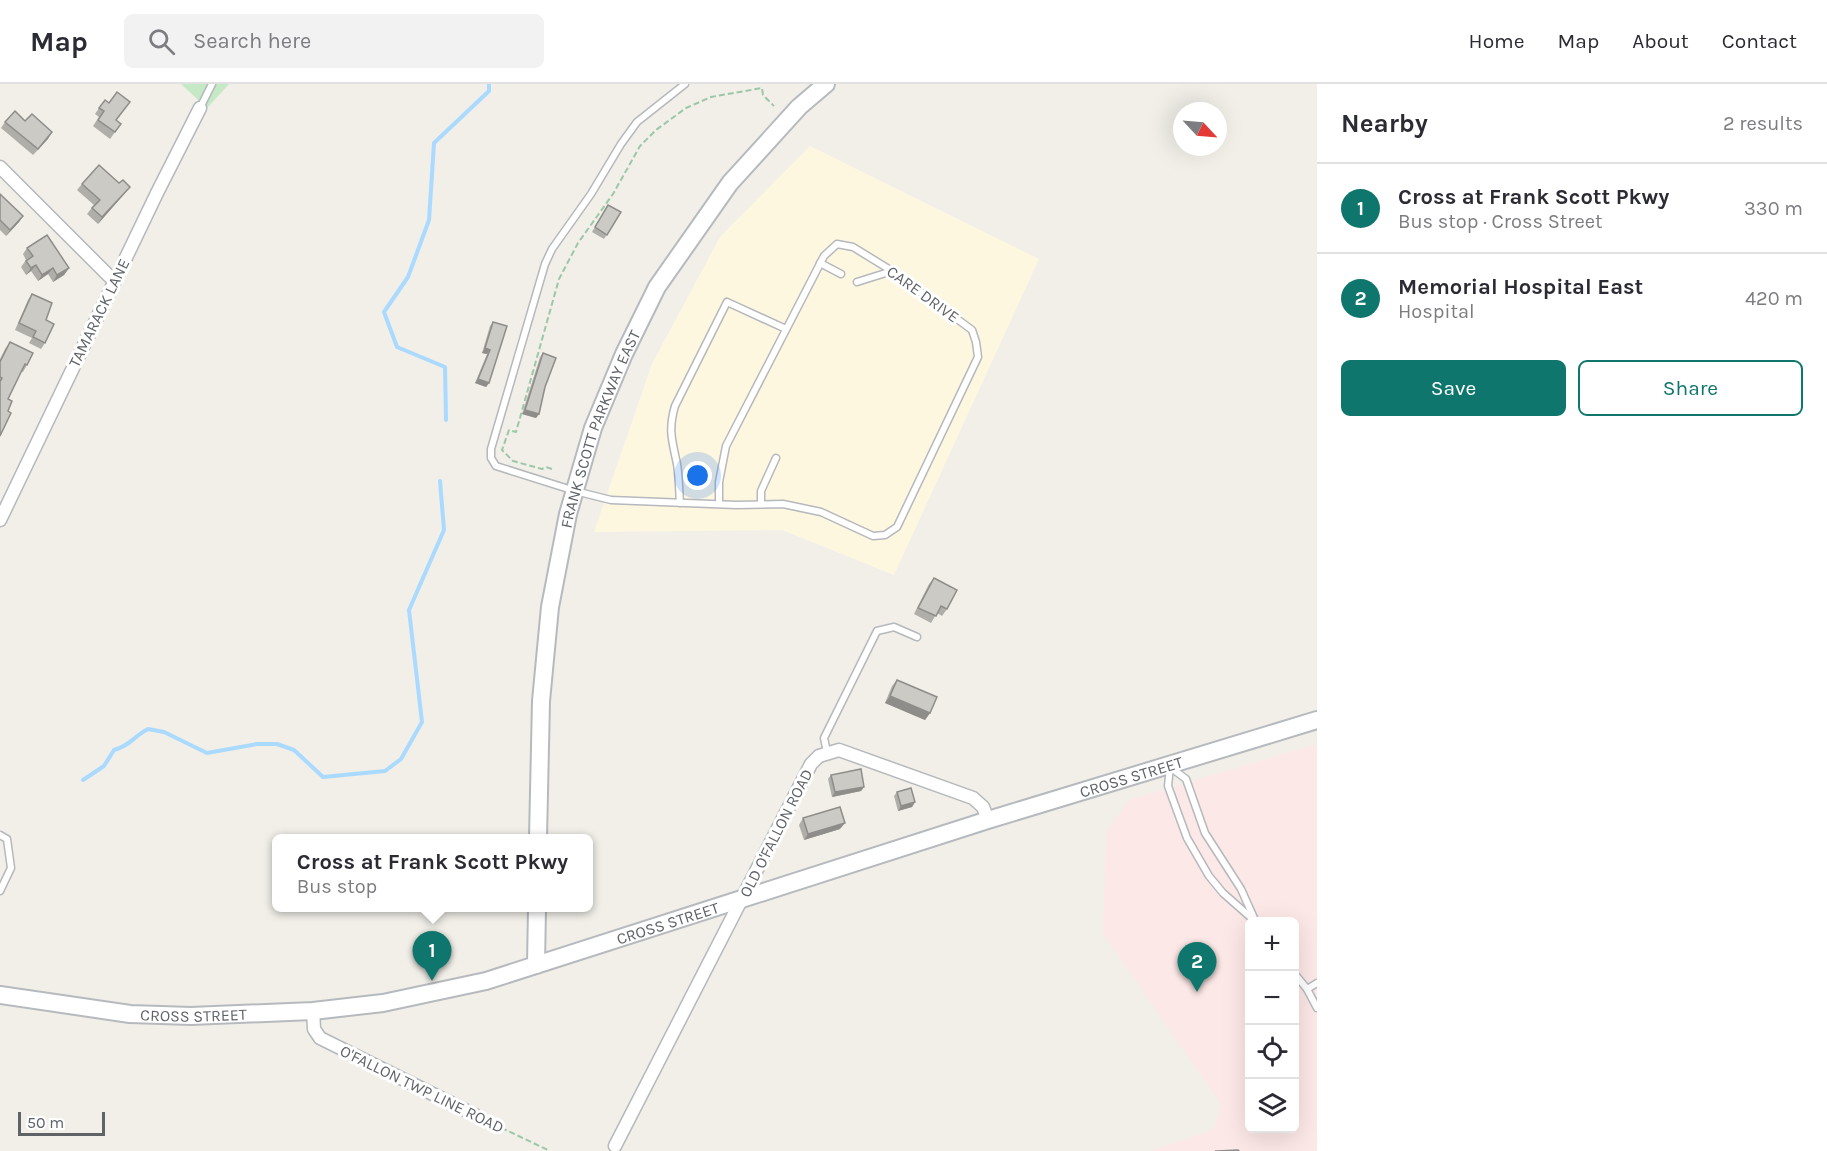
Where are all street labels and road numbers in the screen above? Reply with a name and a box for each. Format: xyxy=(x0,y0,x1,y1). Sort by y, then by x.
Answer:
street label: TAMARACK LANE xyxy=(65,256,133,370)
street label: CARE DRIVE xyxy=(883,261,963,327)
street label: FRANK SCOTT PARKWAY EAST xyxy=(556,327,644,530)
street label: CROSS STREET xyxy=(1077,752,1185,801)
street label: OLD O'FALLON ROAD xyxy=(735,766,817,900)
street label: CROSS STREET xyxy=(614,897,721,948)
street label: CROSS STREET xyxy=(140,1004,247,1026)
street label: O'FALLON TWP LINE ROAD xyxy=(337,1041,507,1137)

